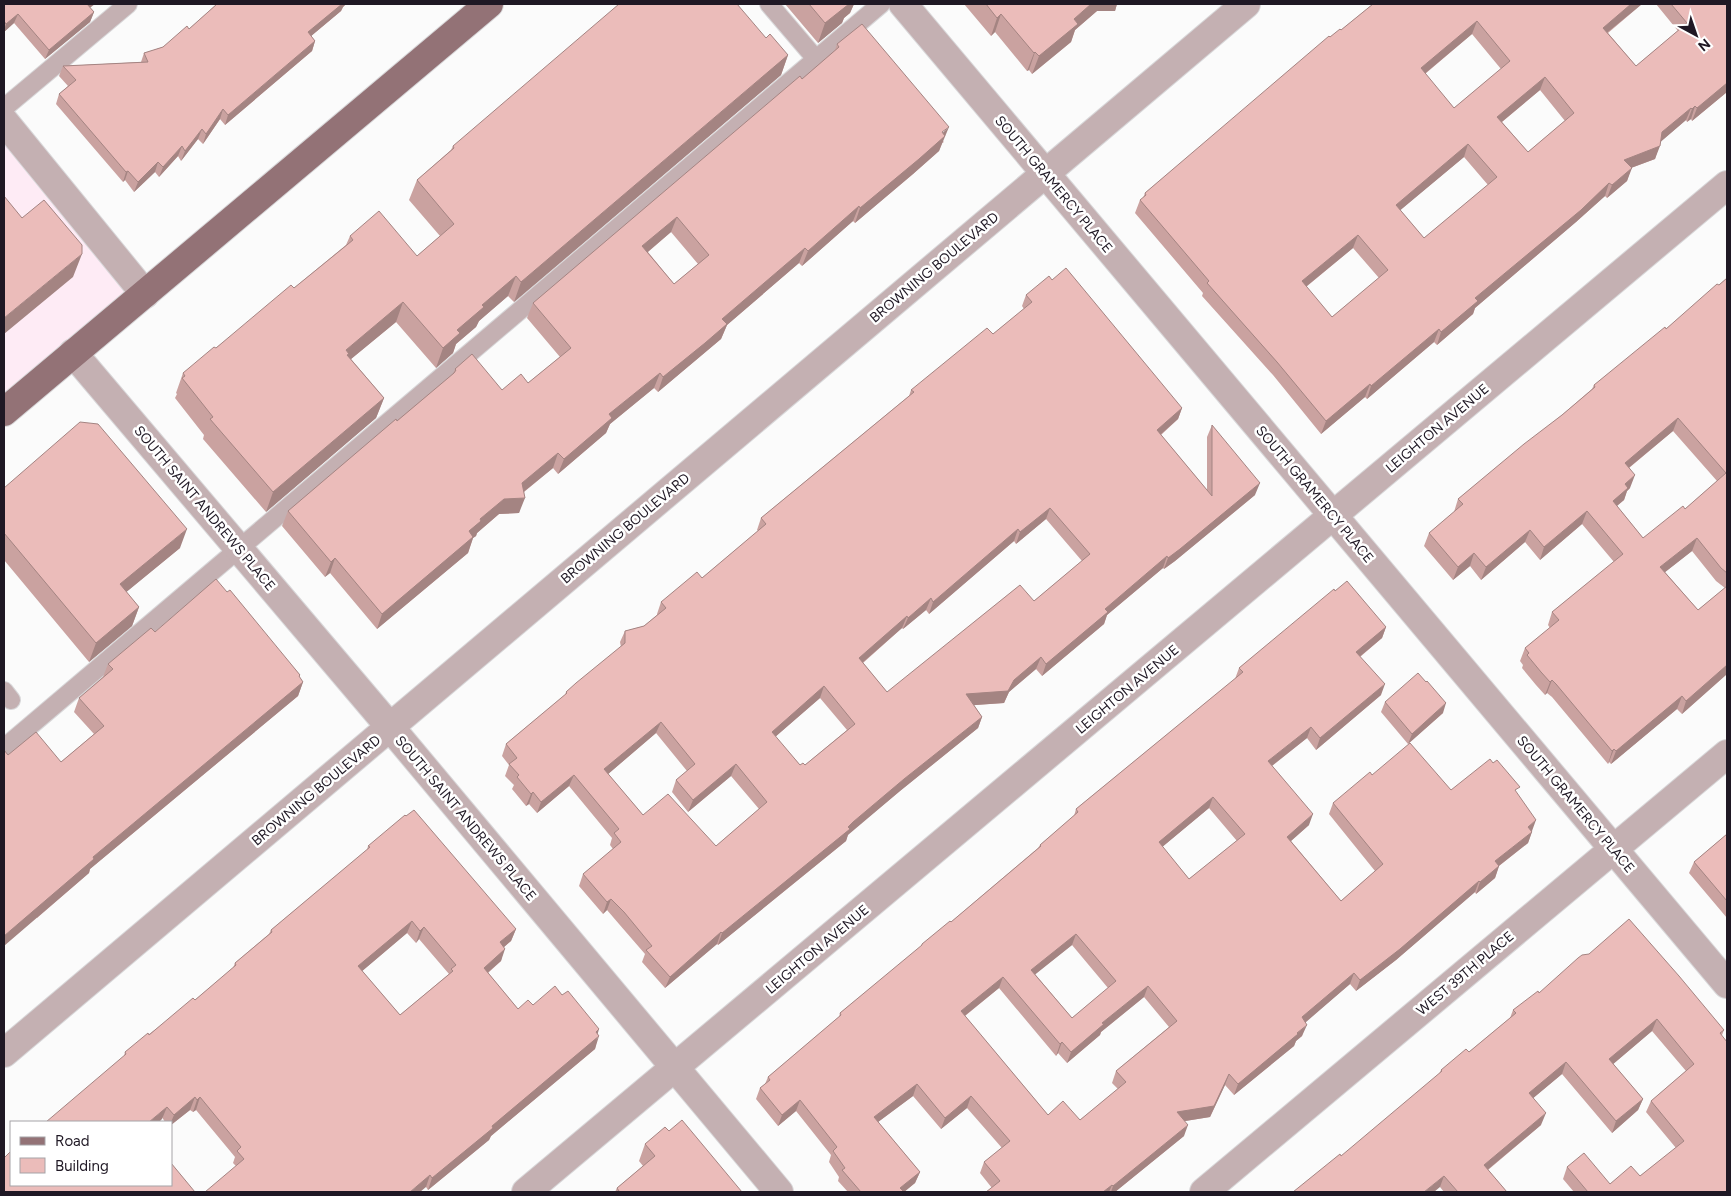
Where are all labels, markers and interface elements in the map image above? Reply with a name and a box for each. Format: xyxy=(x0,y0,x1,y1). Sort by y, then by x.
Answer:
north arrow xyxy=(1671,10,1721,60)
text: N xyxy=(1694,35,1714,55)
street label: SOUTH GRAMERCY PLACE xyxy=(991,112,1116,256)
street label: BROWNING BOULEVARD xyxy=(866,209,1002,326)
street label: LEIGHTON AVENUE xyxy=(1382,380,1492,476)
street label: SOUTH SAINT ANDREWS PLACE xyxy=(131,422,279,594)
street label: SOUTH GRAMERCY PLACE xyxy=(1252,422,1377,566)
street label: BROWNING BOULEVARD xyxy=(557,470,693,587)
street label: LEIGHTON AVENUE xyxy=(1072,641,1182,737)
street label: BROWNING BOULEVARD xyxy=(248,732,384,849)
street label: SOUTH SAINT ANDREWS PLACE xyxy=(392,732,540,904)
street label: SOUTH GRAMERCY PLACE xyxy=(1513,732,1638,876)
street label: LEIGHTON AVENUE xyxy=(762,901,872,997)
street label: WEST 39TH PLACE xyxy=(1413,928,1517,1019)
legend xyxy=(10,1121,172,1186)
text: Road xyxy=(55,1132,90,1150)
text: Building xyxy=(55,1157,109,1175)

